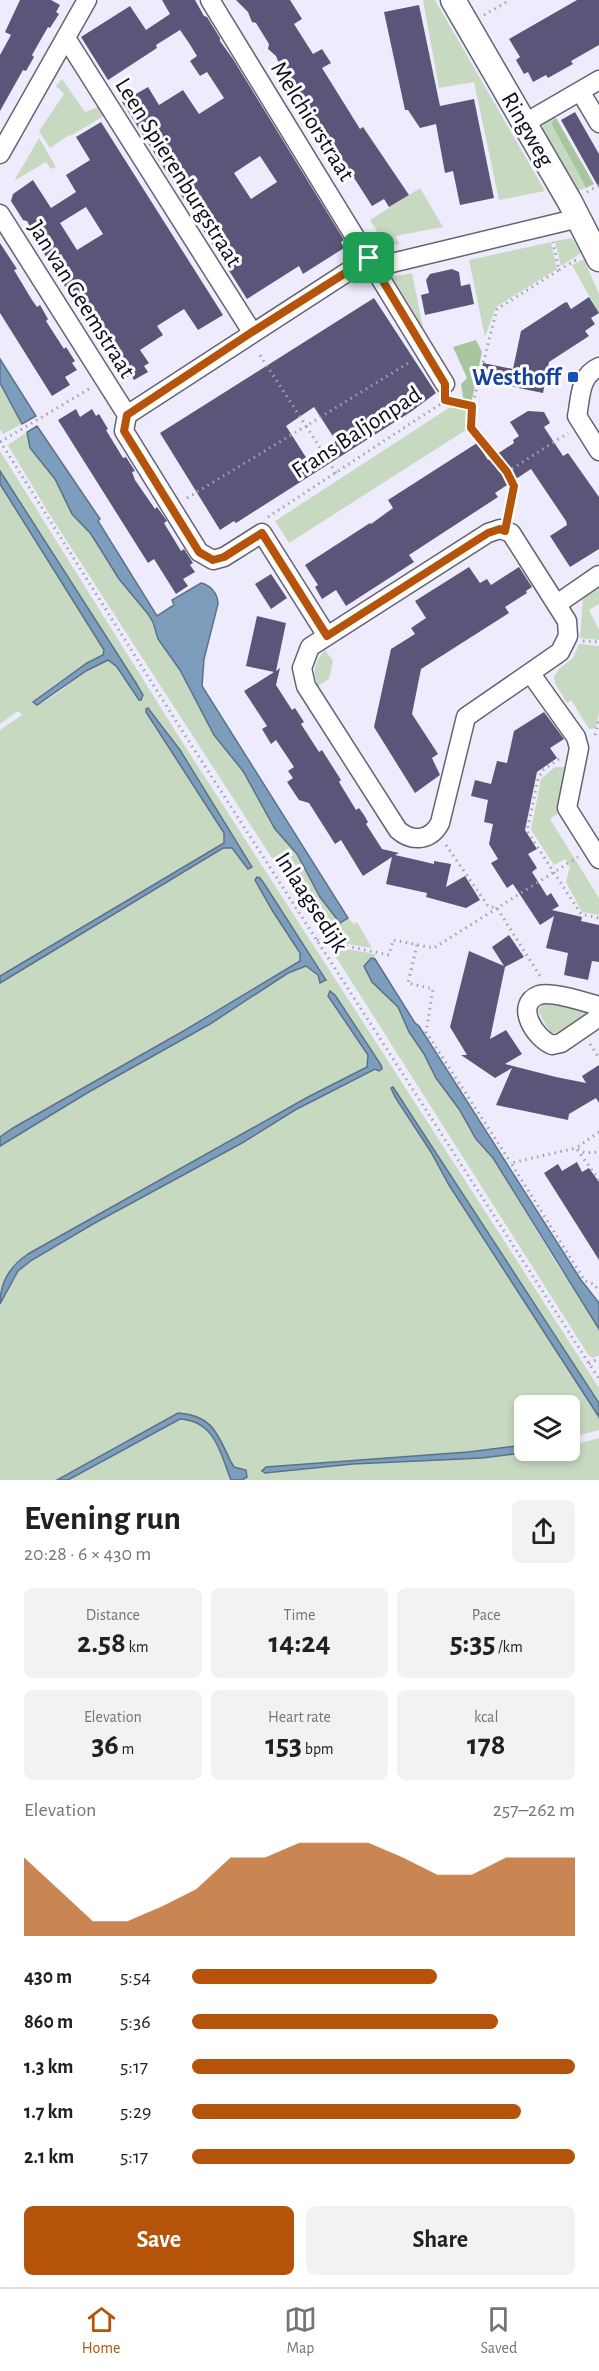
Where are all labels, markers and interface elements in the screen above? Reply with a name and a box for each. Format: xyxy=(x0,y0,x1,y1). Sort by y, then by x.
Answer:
street label: Melchiorstraat xyxy=(266,57,359,186)
street label: Leen Spierenburgstraat xyxy=(110,74,246,271)
street label: Ringweg xyxy=(496,88,558,171)
street label: Jan van Geemstraat xyxy=(23,217,139,383)
pin xyxy=(343,232,394,283)
icon: arrive xyxy=(352,241,385,274)
place label: Westhoff xyxy=(472,366,563,390)
marker: Westhoff xyxy=(566,370,580,384)
street label: Frans Baljonpad xyxy=(288,382,426,483)
street label: Inlaagsedijk xyxy=(270,848,352,957)
map controls xyxy=(514,1395,580,1461)
button: layers xyxy=(514,1395,580,1461)
button: share xyxy=(512,1500,575,1563)
text: Evening run xyxy=(24,1503,181,1536)
text: 20:28 · 6 × 430 m xyxy=(24,1544,151,1564)
text: Distance xyxy=(86,1607,140,1623)
text: Time xyxy=(284,1607,315,1623)
text: Pace xyxy=(472,1607,501,1623)
text: 2.58 xyxy=(77,1628,126,1658)
text: 14:24 xyxy=(269,1628,330,1658)
text: 5:35 xyxy=(450,1628,495,1658)
text: km xyxy=(126,1639,149,1655)
text: /km xyxy=(495,1639,523,1655)
text: Elevation xyxy=(84,1709,142,1725)
text: Heart rate xyxy=(268,1709,331,1725)
text: kcal xyxy=(474,1709,498,1725)
text: 36 xyxy=(91,1730,119,1760)
text: 153 xyxy=(265,1730,302,1760)
text: 178 xyxy=(467,1730,505,1760)
text: m xyxy=(119,1741,134,1757)
text: bpm xyxy=(302,1741,334,1757)
text: Elevation xyxy=(24,1800,96,1820)
text: 257–262 m xyxy=(493,1800,575,1820)
text: 430 m xyxy=(24,1967,72,1987)
text: 5:54 xyxy=(120,1967,151,1987)
text: 860 m xyxy=(24,2012,73,2032)
text: 5:36 xyxy=(120,2012,151,2032)
text: 1.3 km xyxy=(24,2057,73,2077)
text: 5:17 xyxy=(120,2057,148,2077)
text: 1.7 km xyxy=(24,2102,73,2122)
text: 5:29 xyxy=(120,2102,151,2122)
text: 2.1 km xyxy=(24,2147,74,2167)
text: 5:17 xyxy=(120,2147,148,2167)
button: Save xyxy=(24,2206,294,2275)
button: Share xyxy=(306,2206,575,2275)
tab: Home xyxy=(82,2303,120,2358)
tab: Map xyxy=(284,2303,317,2358)
tab: Saved xyxy=(481,2303,517,2358)

